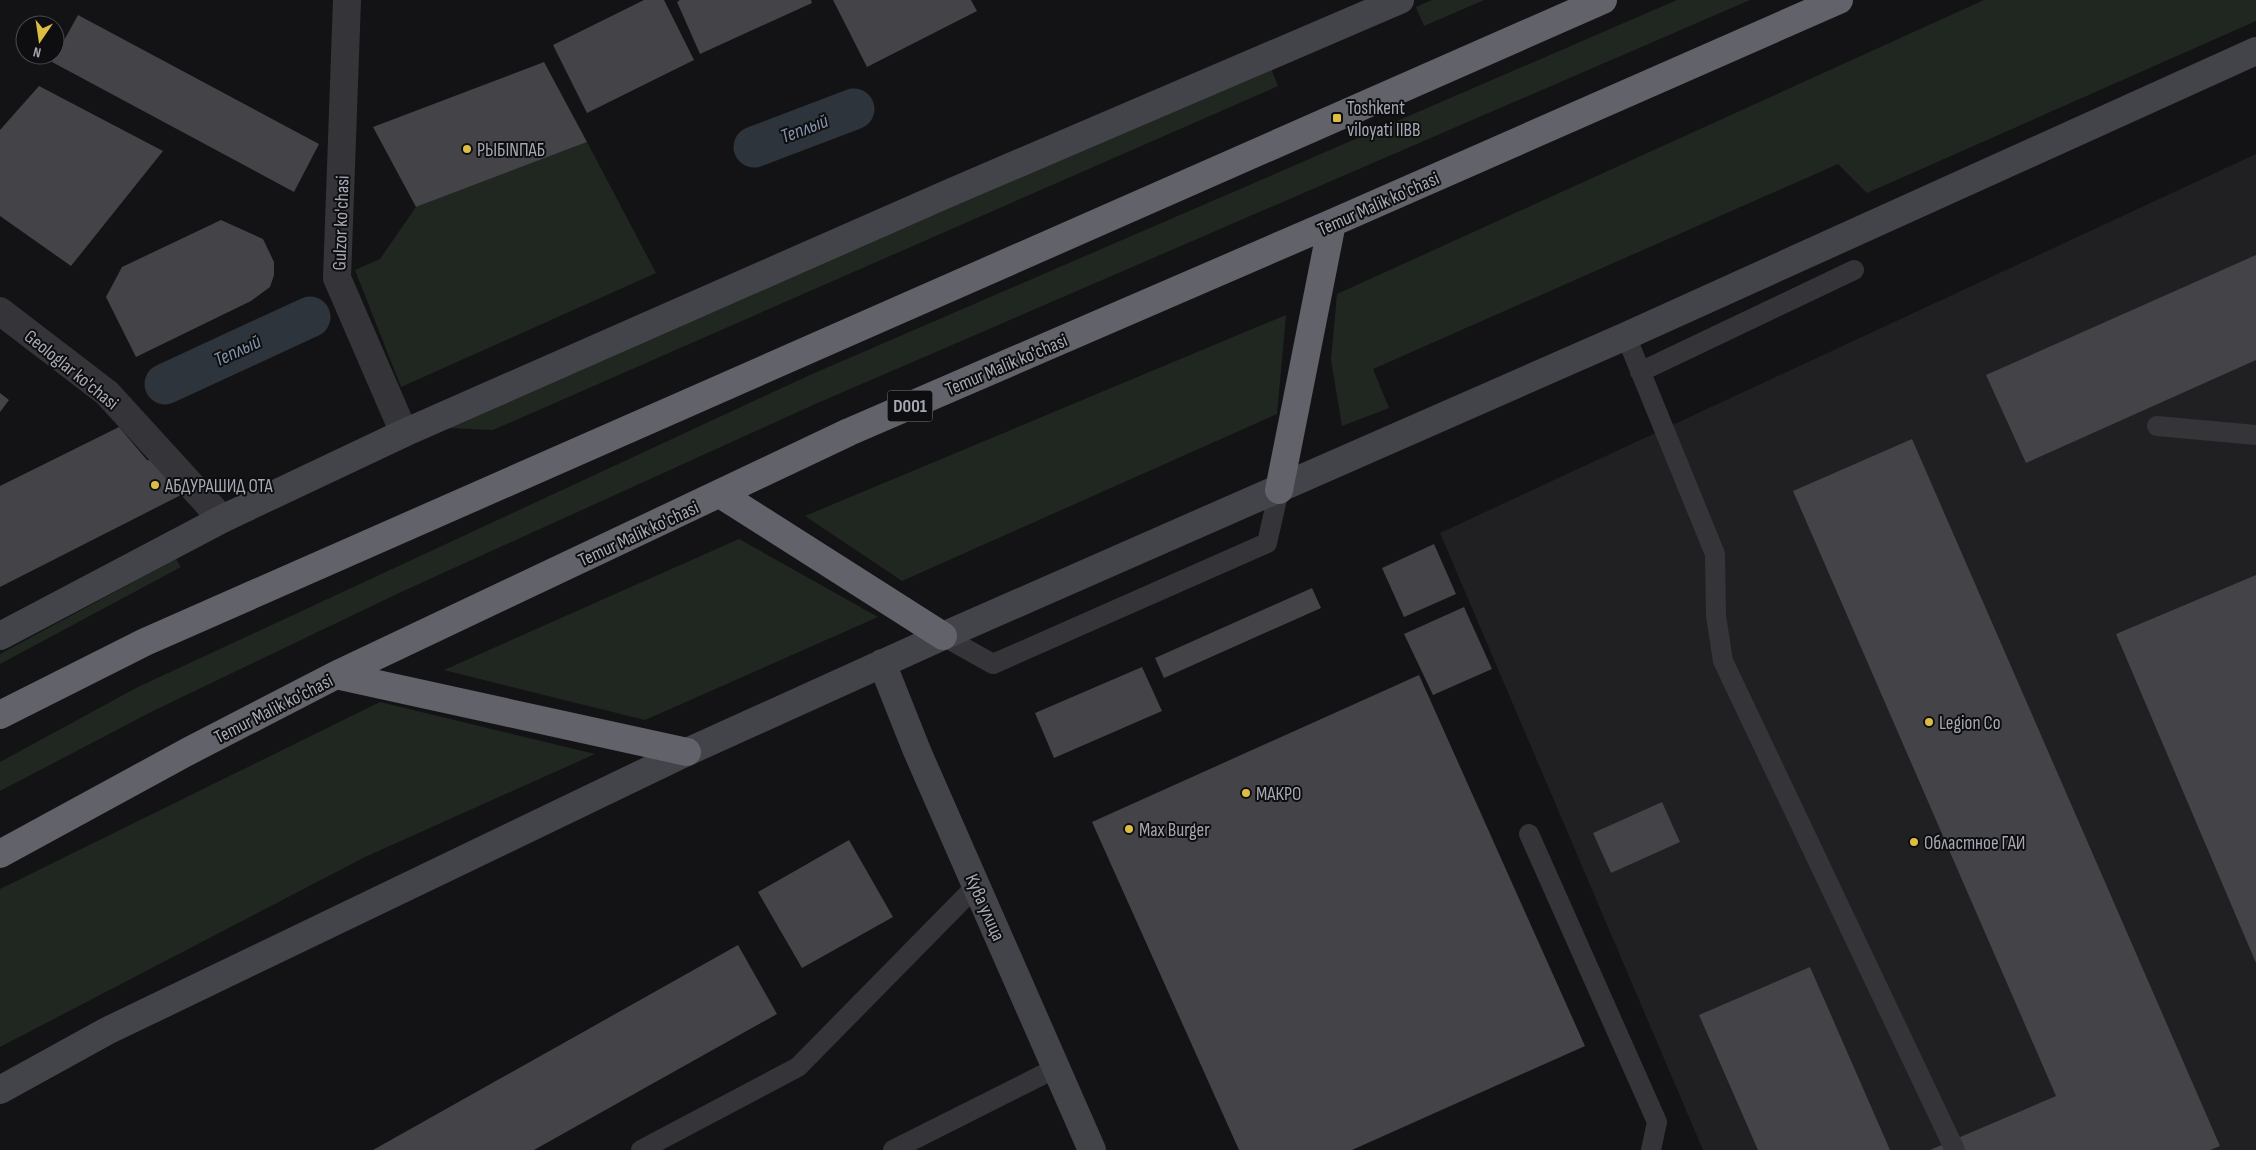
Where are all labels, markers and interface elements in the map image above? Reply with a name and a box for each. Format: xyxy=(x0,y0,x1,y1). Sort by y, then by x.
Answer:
north arrow xyxy=(15,15,65,65)
text: N xyxy=(32,43,43,61)
place label: Toshkent viloyati IIBB xyxy=(1347,97,1420,142)
water label: Теплый xyxy=(777,109,832,149)
marker: Toshkent viloyati IIBB xyxy=(1331,112,1343,124)
place label: РЫБINПАБ xyxy=(477,139,545,162)
marker: РЫБINПАБ xyxy=(461,143,473,155)
street label: Temur Malik ko'chasi xyxy=(1314,167,1443,241)
street label: Gulzor ko'chasi xyxy=(328,175,355,271)
street label: Geologlar ko'chasi xyxy=(19,325,123,415)
water label: Теплый xyxy=(210,329,265,372)
street label: Temur Malik ko'chasi xyxy=(942,329,1071,401)
road number: D001 xyxy=(888,391,932,422)
place label: АБДУРАШИД ОТА xyxy=(164,475,273,498)
marker: АБДУРАШИД ОТА xyxy=(149,479,161,491)
street label: Temur Malik ko'chasi xyxy=(575,496,703,572)
street label: Temur Malik ko'chasi xyxy=(210,670,337,749)
place label: Legion Co xyxy=(1939,712,2001,735)
marker: Legion Co xyxy=(1923,716,1935,728)
place label: МАКРО xyxy=(1256,783,1301,806)
marker: МАКРО xyxy=(1240,787,1252,799)
place label: Max Burger xyxy=(1139,819,1210,842)
marker: Max Burger xyxy=(1123,823,1135,835)
place label: Областное ГАИ xyxy=(1924,832,2025,855)
marker: Областное ГАИ xyxy=(1908,836,1920,848)
street label: Кува улица xyxy=(960,871,1010,945)

